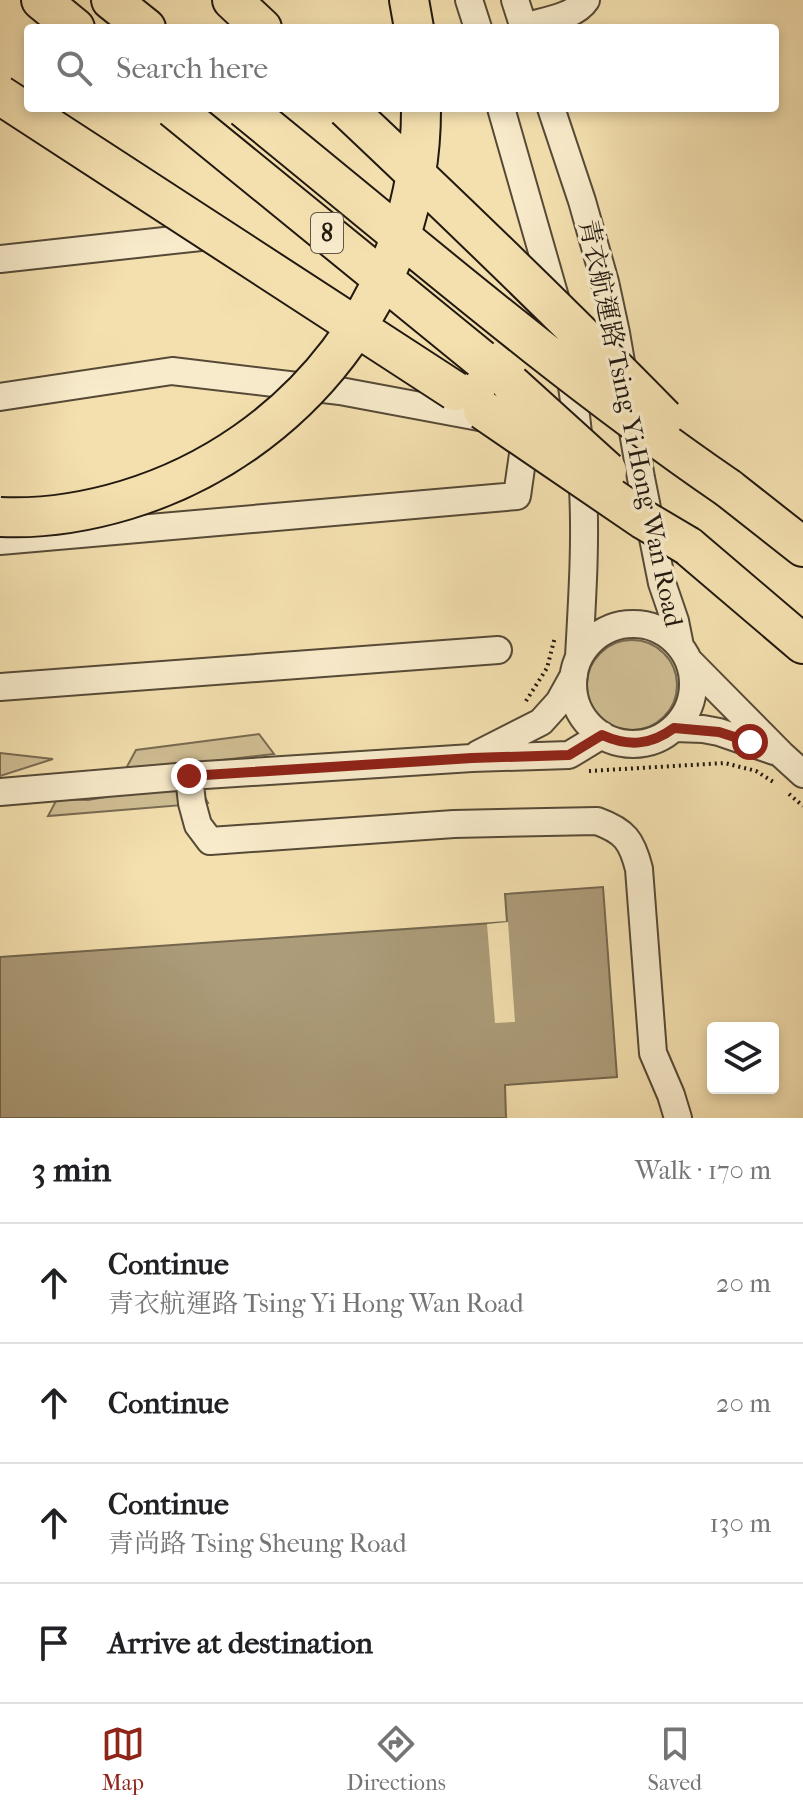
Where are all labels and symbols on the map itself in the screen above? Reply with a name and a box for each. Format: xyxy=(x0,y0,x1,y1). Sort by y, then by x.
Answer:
road number: 8 xyxy=(311,213,343,253)
street label: 青衣航運路 Tsing Yi Hong Wan Road xyxy=(573,216,690,630)
route start xyxy=(732,724,768,760)
route end xyxy=(171,758,207,794)

